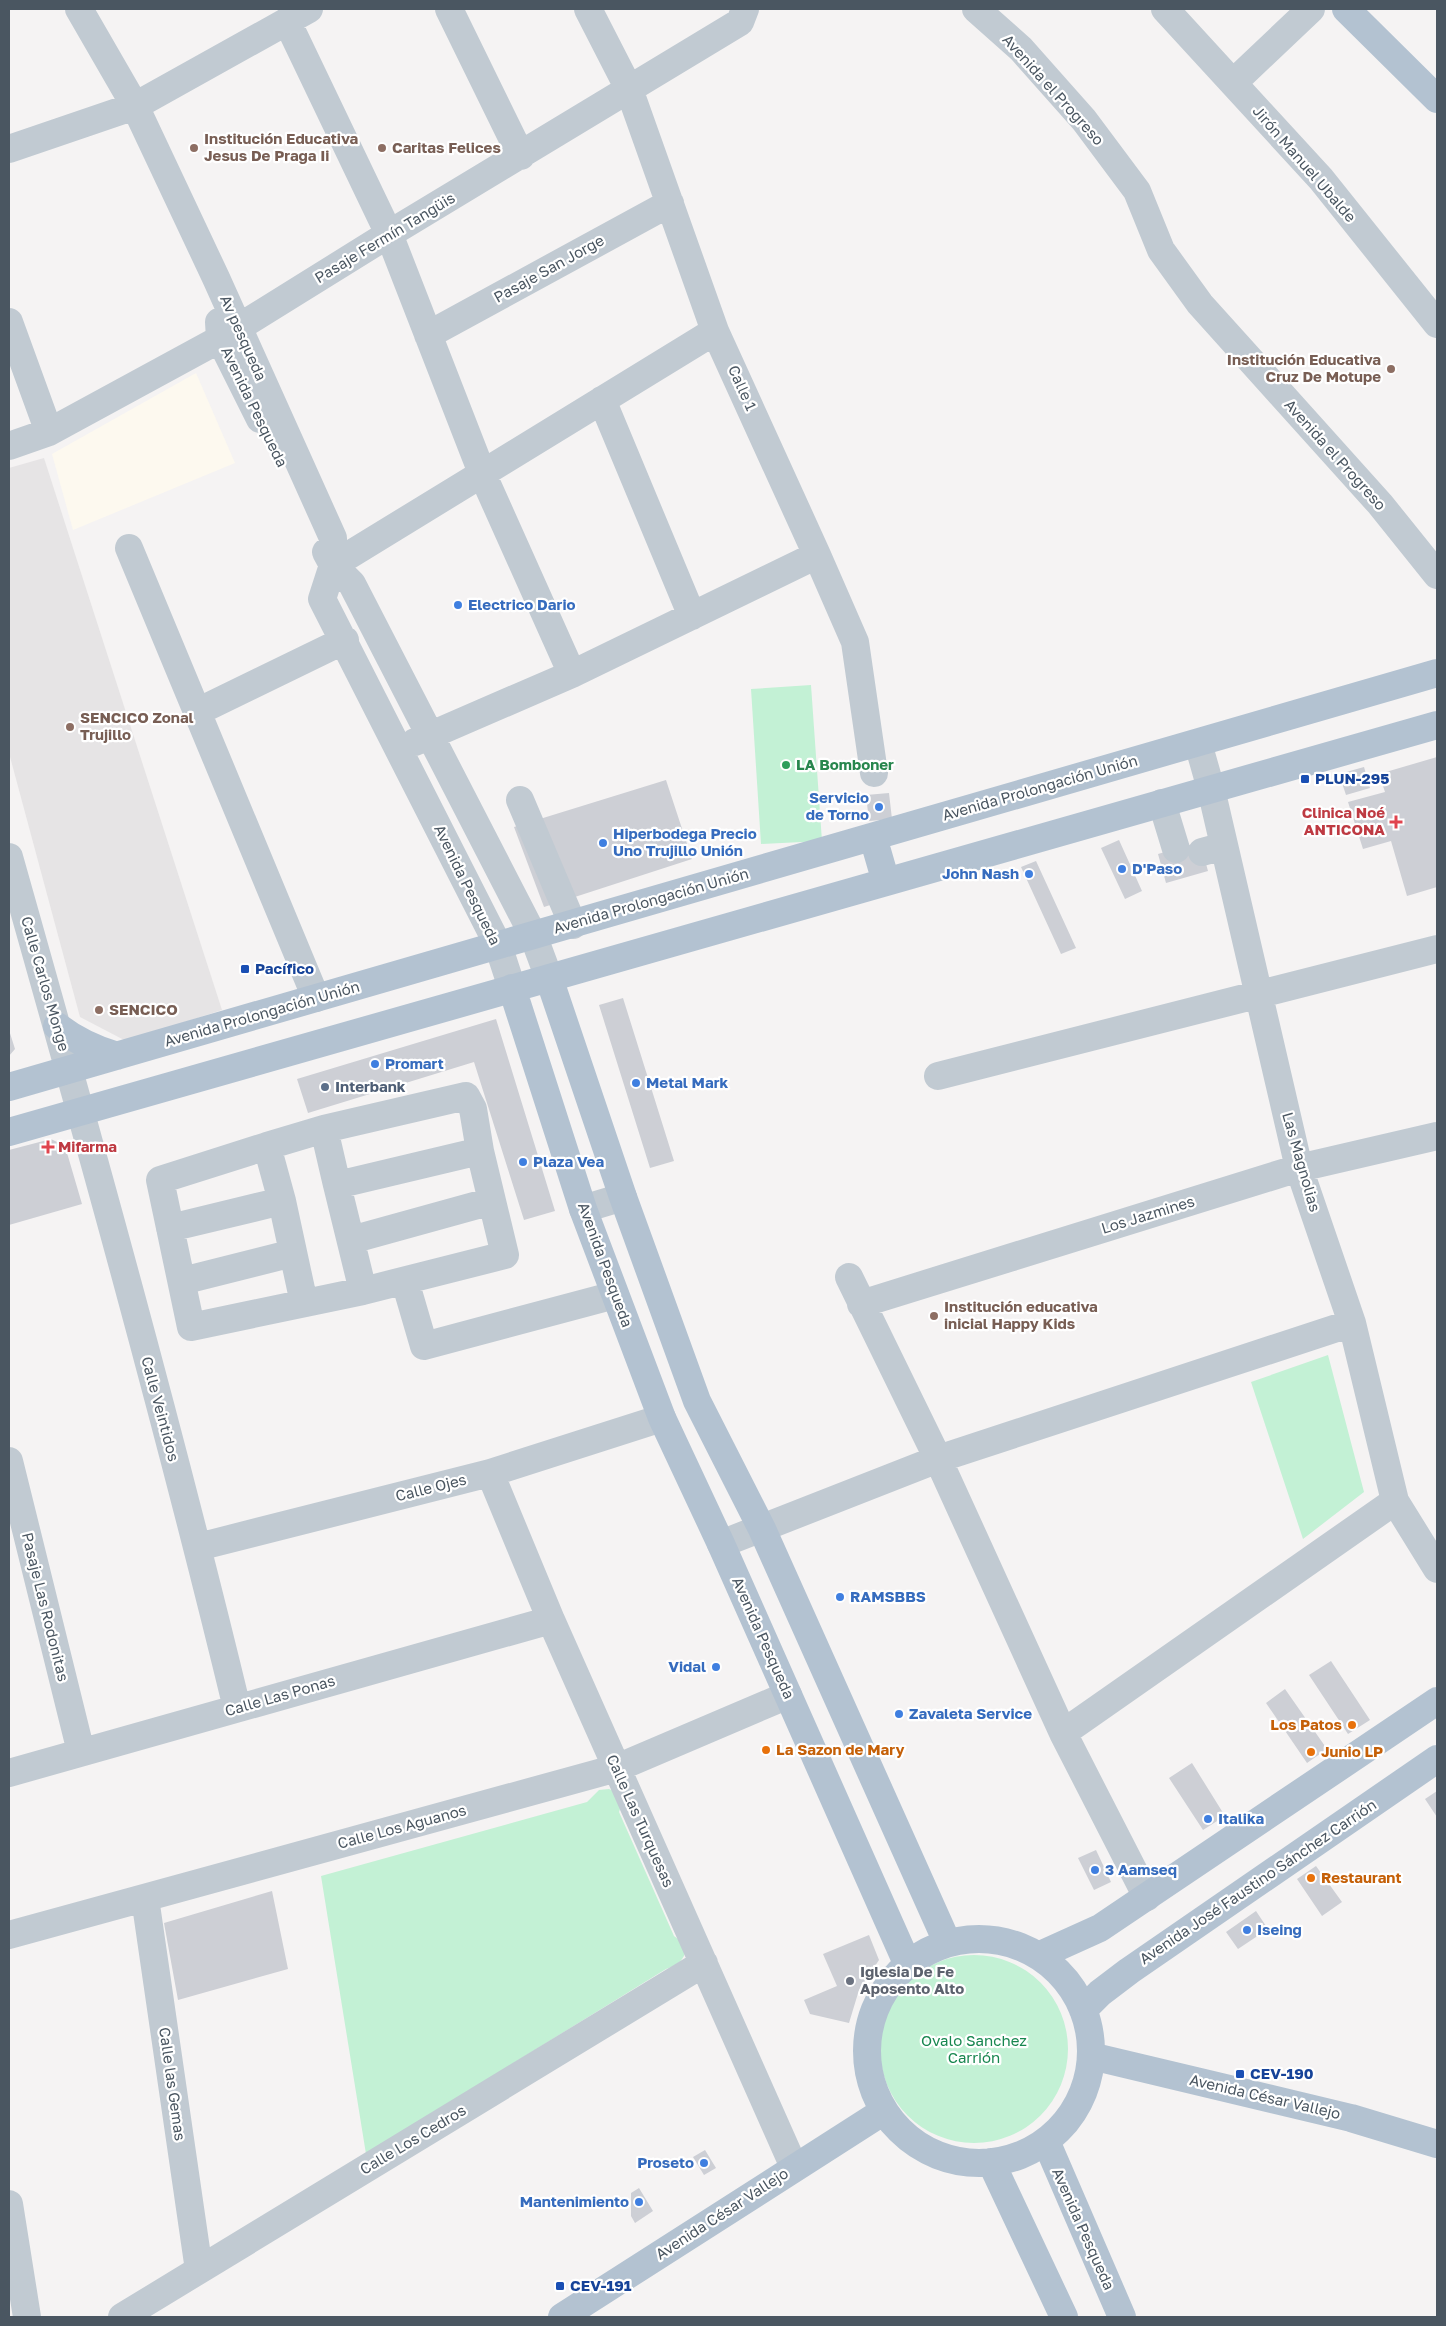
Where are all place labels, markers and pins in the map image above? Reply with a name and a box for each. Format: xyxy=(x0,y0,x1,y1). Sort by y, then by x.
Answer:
place label: Institución Educativa Jesus De Praga Ii xyxy=(204,129,358,164)
place label: Caritas Felices xyxy=(392,138,501,156)
marker: Institución Educativa Jesus De Praga Ii xyxy=(188,142,200,154)
marker: Caritas Felices xyxy=(376,142,388,154)
place label: Institución Educativa Cruz De Motupe xyxy=(1227,350,1381,385)
marker: Institución Educativa Cruz De Motupe xyxy=(1385,363,1397,375)
place label: Electrico Dario xyxy=(468,595,576,613)
marker: Electrico Dario xyxy=(452,599,464,611)
place label: SENCICO Zonal Trujillo xyxy=(80,708,194,743)
marker: SENCICO Zonal Trujillo xyxy=(64,721,76,733)
place label: LA Bomboner xyxy=(796,755,894,773)
marker: LA Bomboner xyxy=(780,759,792,771)
place label: PLUN-295 xyxy=(1315,769,1389,787)
marker: PLUN-295 xyxy=(1299,773,1311,785)
place label: Servicio de Torno xyxy=(806,788,869,823)
marker: Servicio de Torno xyxy=(873,801,885,813)
place label: Clinica Noé ANTICONA xyxy=(1302,803,1385,838)
marker: Clinica Noé ANTICONA xyxy=(1389,815,1403,829)
place label: Hiperbodega Precio Uno Trujillo Unión xyxy=(613,824,757,859)
marker: Hiperbodega Precio Uno Trujillo Unión xyxy=(597,837,609,849)
place label: D'Paso xyxy=(1132,859,1182,877)
marker: D'Paso xyxy=(1116,863,1128,875)
place label: John Nash xyxy=(942,864,1019,882)
marker: John Nash xyxy=(1023,868,1035,880)
place label: Pacífico xyxy=(255,959,314,977)
marker: Pacífico xyxy=(239,963,251,975)
place label: SENCICO xyxy=(109,1000,178,1018)
marker: SENCICO xyxy=(93,1004,105,1016)
place label: Promart xyxy=(385,1054,444,1072)
marker: Promart xyxy=(369,1058,381,1070)
place label: Metal Mark xyxy=(646,1073,729,1091)
place label: Interbank xyxy=(335,1077,406,1095)
marker: Metal Mark xyxy=(630,1077,642,1089)
marker: Interbank xyxy=(319,1081,331,1093)
place label: Mifarma xyxy=(58,1137,117,1155)
marker: Mifarma xyxy=(42,1141,54,1153)
place label: Plaza Vea xyxy=(533,1152,604,1170)
marker: Plaza Vea xyxy=(517,1156,529,1168)
place label: Institución educativa inicial Happy Kids xyxy=(944,1297,1098,1332)
marker: Institución educativa inicial Happy Kids xyxy=(928,1310,940,1322)
place label: RAMSBBS xyxy=(850,1587,926,1605)
marker: RAMSBBS xyxy=(834,1591,846,1603)
place label: Vidal xyxy=(668,1657,706,1675)
marker: Vidal xyxy=(710,1661,722,1673)
place label: Zavaleta Service xyxy=(909,1704,1032,1722)
marker: Zavaleta Service xyxy=(893,1708,905,1720)
place label: Los Patos xyxy=(1270,1715,1342,1733)
marker: Los Patos xyxy=(1346,1719,1358,1731)
place label: La Sazon de Mary xyxy=(776,1740,904,1758)
place label: Junio LP xyxy=(1321,1742,1383,1760)
marker: La Sazon de Mary xyxy=(760,1744,772,1756)
marker: Junio LP xyxy=(1305,1746,1317,1758)
place label: Italika xyxy=(1218,1809,1264,1827)
marker: Italika xyxy=(1202,1813,1214,1825)
place label: 3 Aamseq xyxy=(1105,1860,1177,1878)
marker: 3 Aamseq xyxy=(1089,1864,1101,1876)
place label: Restaurant xyxy=(1321,1868,1401,1886)
marker: Restaurant xyxy=(1305,1872,1317,1884)
place label: Iseing xyxy=(1257,1920,1302,1938)
marker: Iseing xyxy=(1241,1924,1253,1936)
place label: Iglesia De Fe Aposento Alto xyxy=(860,1962,964,1997)
marker: Iglesia De Fe Aposento Alto xyxy=(844,1975,856,1987)
place label: CEV-190 xyxy=(1250,2064,1314,2082)
marker: CEV-190 xyxy=(1234,2068,1246,2080)
place label: Proseto xyxy=(637,2153,694,2171)
marker: Proseto xyxy=(698,2157,710,2169)
place label: Mantenimiento xyxy=(520,2192,629,2210)
marker: Mantenimiento xyxy=(633,2196,645,2208)
place label: CEV-191 xyxy=(570,2276,632,2294)
marker: CEV-191 xyxy=(554,2280,566,2292)

